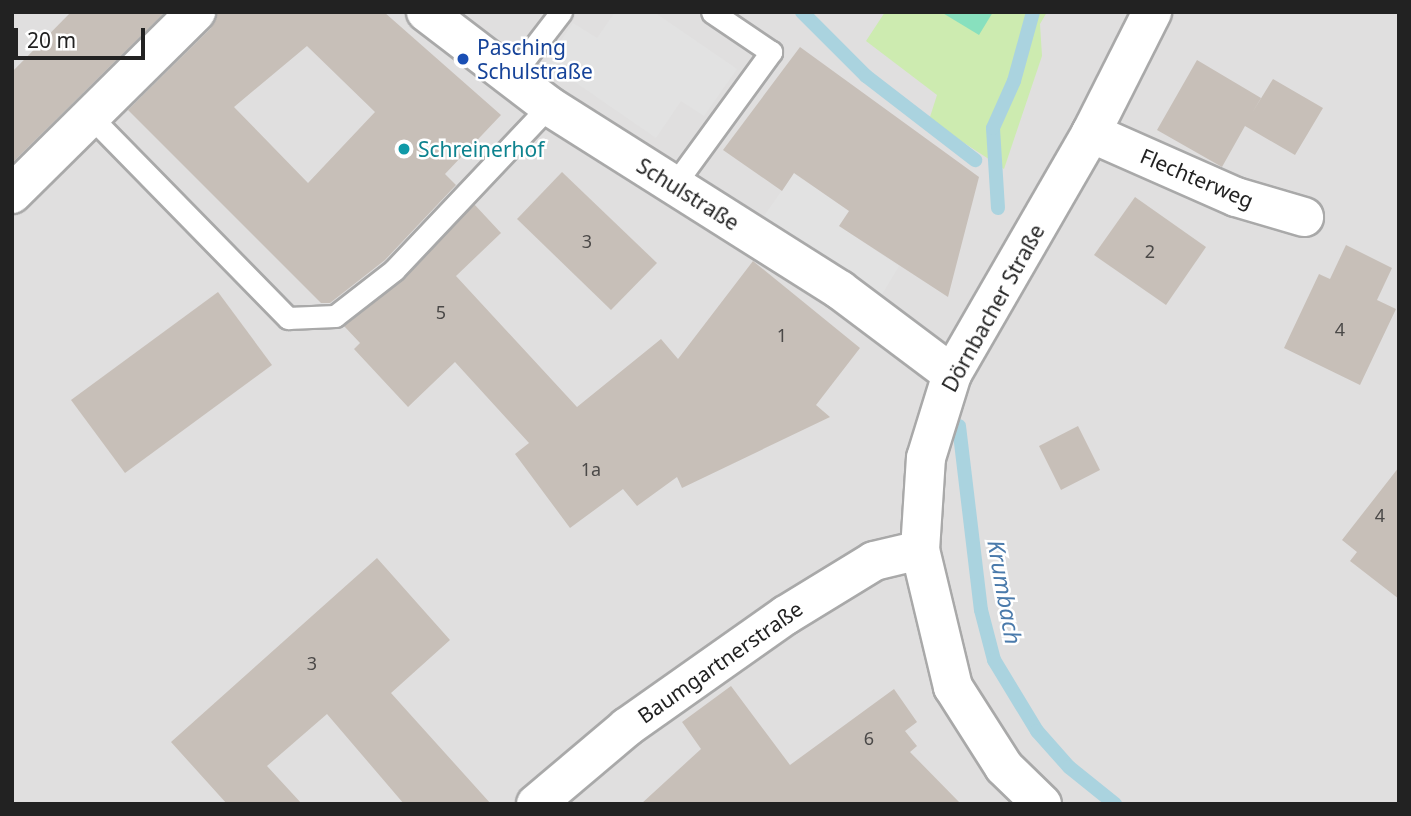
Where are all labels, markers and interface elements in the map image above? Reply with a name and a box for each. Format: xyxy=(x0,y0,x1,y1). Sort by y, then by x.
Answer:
scale bar xyxy=(18,14,149,58)
text: 20 m xyxy=(27,26,76,54)
place label: Pasching Schulstraße xyxy=(477,34,593,84)
marker: Pasching Schulstraße xyxy=(455,51,471,67)
place label: Schreinerhof xyxy=(418,136,545,162)
marker: Schreinerhof xyxy=(396,141,412,157)
street label: Flechterweg xyxy=(1137,143,1257,213)
street label: Schulstraße xyxy=(632,153,744,235)
street label: Dörnbacher Straße xyxy=(936,220,1050,396)
house number: 3 xyxy=(582,230,592,252)
house number: 2 xyxy=(1145,240,1155,262)
house number: 5 xyxy=(436,301,446,323)
house number: 4 xyxy=(1335,318,1345,340)
house number: 1 xyxy=(777,324,787,346)
house number: 1a xyxy=(581,458,601,480)
house number: 4 xyxy=(1375,504,1385,526)
water label: Krumbach xyxy=(982,538,1028,646)
street label: Baumgartnerstraße xyxy=(633,596,807,728)
house number: 3 xyxy=(307,652,317,674)
house number: 6 xyxy=(864,727,874,749)

